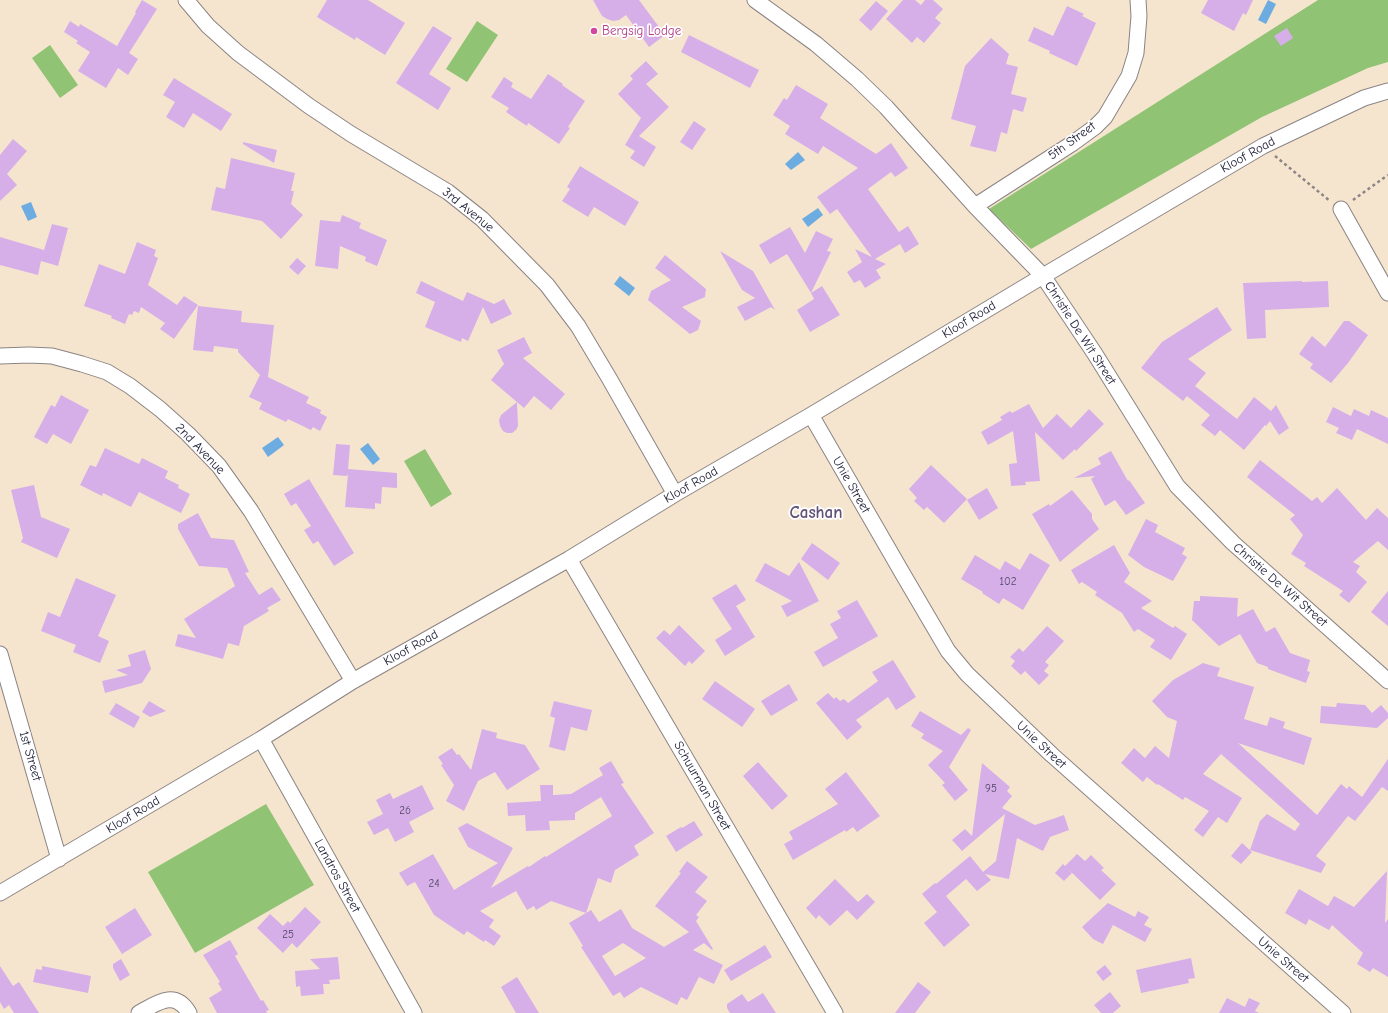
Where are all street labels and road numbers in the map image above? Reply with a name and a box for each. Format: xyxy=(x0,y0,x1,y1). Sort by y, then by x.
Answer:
street label: 5th Street xyxy=(1045,119,1099,163)
street label: Kloof Road xyxy=(1218,134,1278,176)
street label: 3rd Avenue xyxy=(439,184,497,236)
street label: Christie De Wit Street xyxy=(1041,278,1119,388)
street label: Kloof Road xyxy=(939,298,999,342)
street label: 2nd Avenue xyxy=(172,420,228,478)
street label: Unie Street xyxy=(829,454,873,516)
street label: Kloof Road xyxy=(661,463,721,507)
street label: Christie De Wit Street xyxy=(1230,540,1330,630)
street label: Kloof Road xyxy=(381,627,441,669)
street label: Unie Street xyxy=(1013,718,1069,772)
street label: 1st Street xyxy=(15,729,45,783)
street label: Schuurman Street xyxy=(670,739,734,833)
street label: Kloof Road xyxy=(103,793,163,837)
street label: Landros Street xyxy=(311,837,363,915)
street label: Unie Street xyxy=(1254,934,1312,986)

